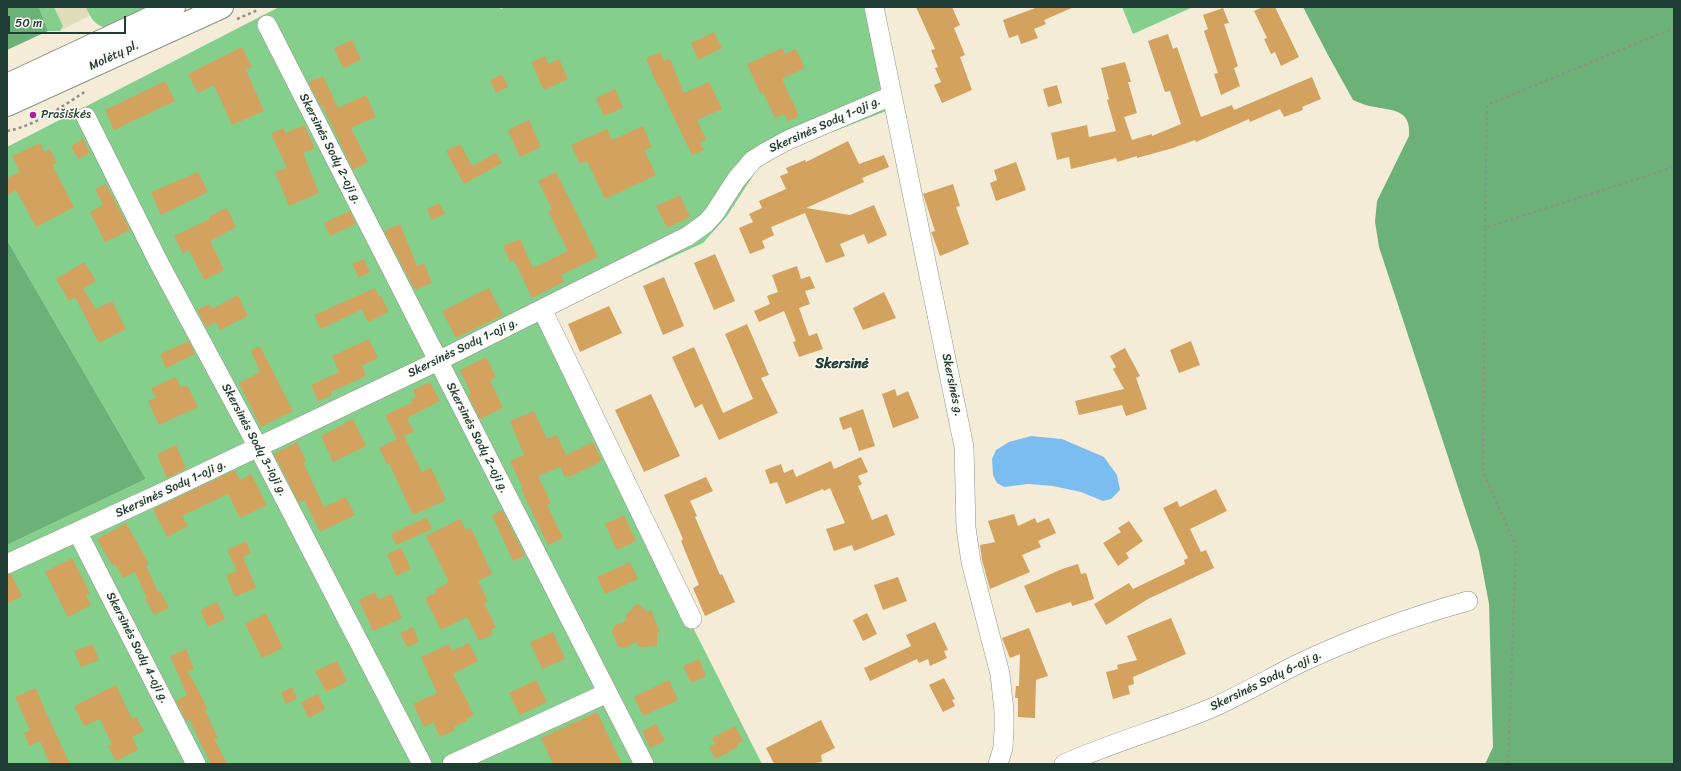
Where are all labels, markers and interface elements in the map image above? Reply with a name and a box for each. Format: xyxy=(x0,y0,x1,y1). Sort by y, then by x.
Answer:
scale bar xyxy=(10,8,128,34)
text: 50 m xyxy=(15,12,42,34)
street label: Molėtų pl. xyxy=(87,38,141,74)
street label: Skersinės Sodų 2-oji g. xyxy=(296,91,364,207)
street label: Skersinės Sodų 1-oji g. xyxy=(767,94,883,156)
place label: Prašiškės xyxy=(41,108,91,122)
marker: Prašiškės xyxy=(28,110,38,120)
street label: Skersinės Sodų 1-oji g. xyxy=(406,315,520,381)
street label: Skersinės g. xyxy=(938,352,966,418)
district label: Skersinė xyxy=(815,356,869,372)
street label: Skersinės Sodų 2-oji g. xyxy=(443,380,511,496)
street label: Skersinės Sodų 3-ioji g. xyxy=(218,381,290,499)
street label: Skersinės Sodų 1-oji g. xyxy=(113,457,229,521)
street label: Skersinės Sodų 4-oji g. xyxy=(103,590,171,706)
street label: Skersinės Sodų 6-oji g. xyxy=(1208,648,1324,714)

